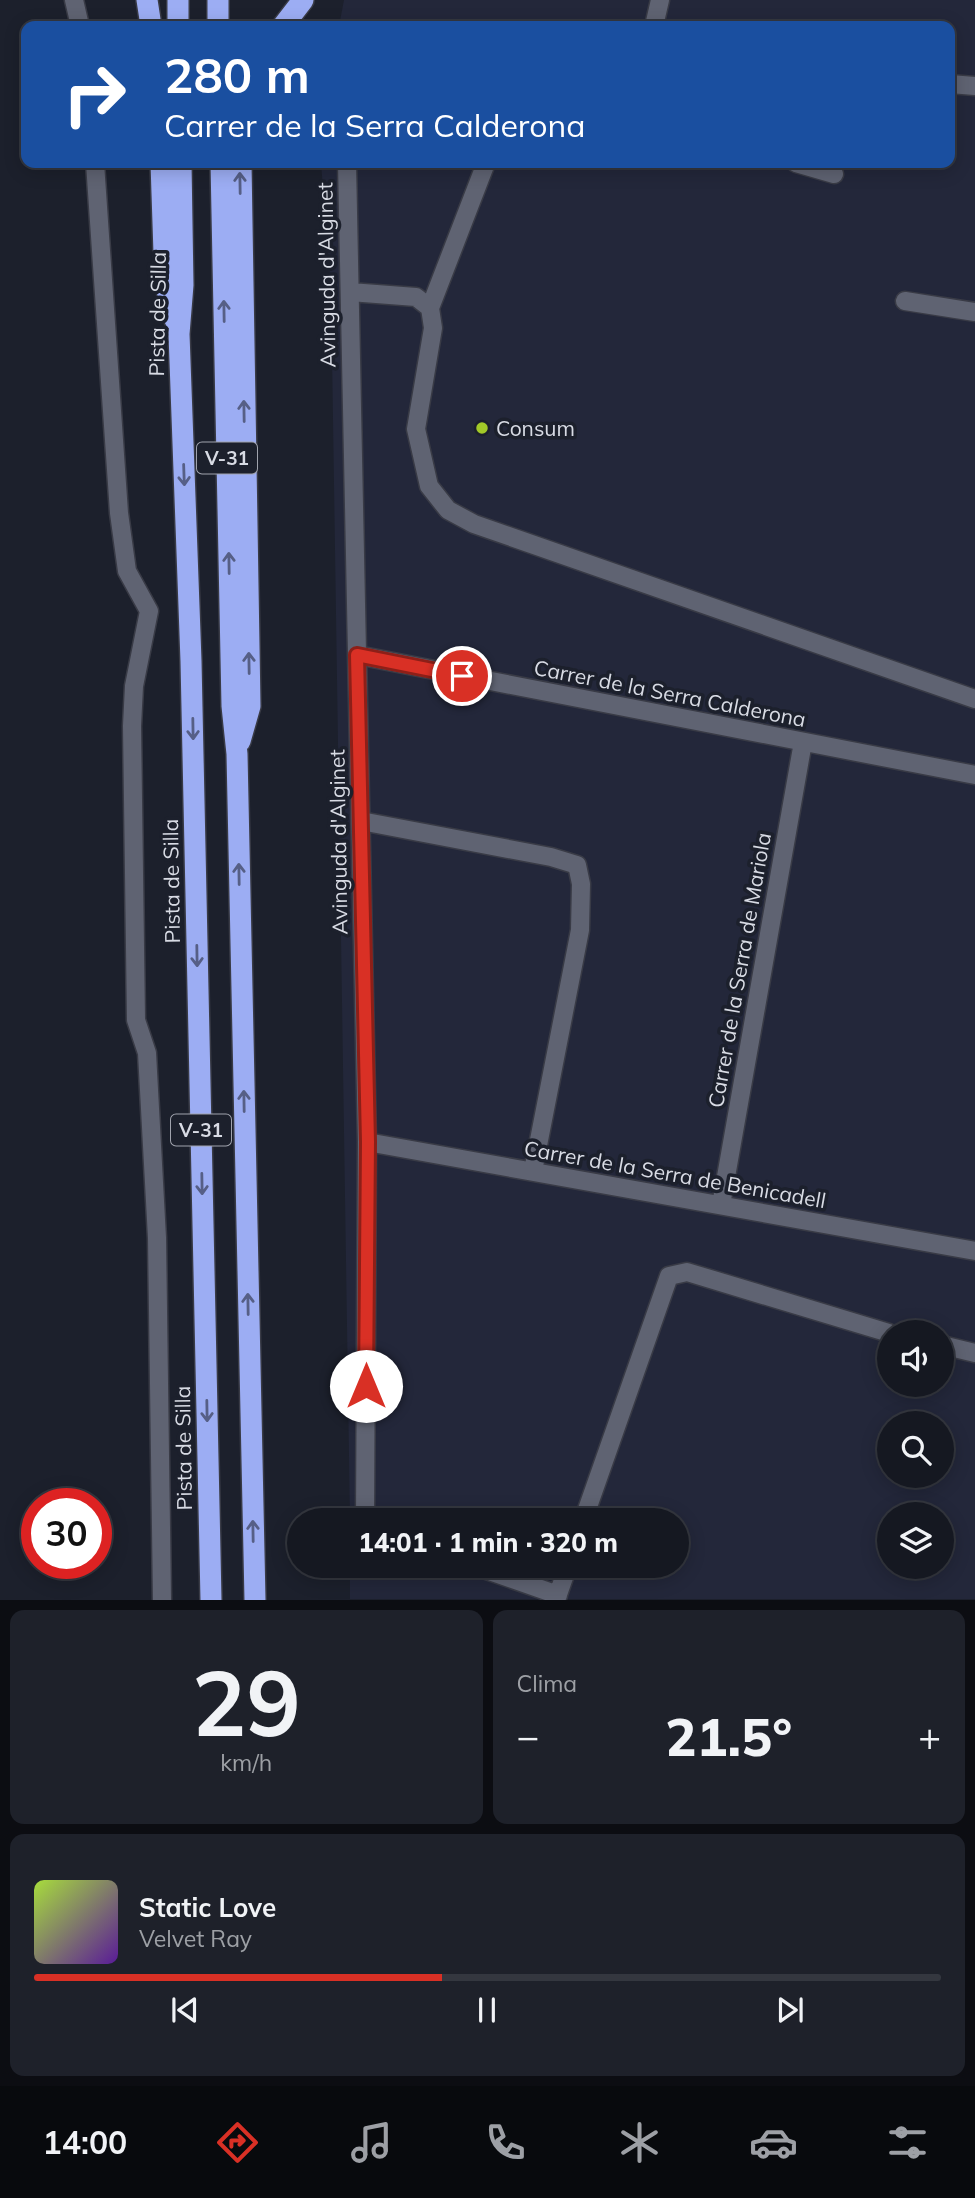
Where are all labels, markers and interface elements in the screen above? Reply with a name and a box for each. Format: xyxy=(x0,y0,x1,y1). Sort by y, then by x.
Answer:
text: 280 m xyxy=(164,44,310,105)
icon: right xyxy=(49,49,140,140)
text: Carrer de la Serra Calderona xyxy=(164,105,586,145)
one-way arrow xyxy=(233,172,247,195)
street label: Avinguda d'Alginet xyxy=(311,182,341,368)
street label: Pista de Silla xyxy=(143,251,171,377)
one-way arrow xyxy=(217,300,231,323)
one-way arrow xyxy=(238,399,251,422)
place label: Consum xyxy=(496,415,575,441)
marker: Consum xyxy=(474,420,490,436)
road number: V-31 xyxy=(197,442,257,474)
one-way arrow xyxy=(178,464,191,487)
one-way arrow xyxy=(222,552,236,575)
pin xyxy=(432,646,492,706)
one-way arrow xyxy=(243,651,256,674)
street label: Carrer de la Serra Calderona xyxy=(532,654,808,732)
icon: arrive xyxy=(443,657,481,695)
one-way arrow xyxy=(186,717,200,740)
street label: Avinguda d'Alginet xyxy=(323,749,353,935)
street label: Pista de Silla xyxy=(157,818,185,944)
street label: Carrer de la Serra de Mariola xyxy=(702,830,776,1110)
one-way arrow xyxy=(232,863,246,886)
one-way arrow xyxy=(191,945,204,968)
one-way arrow xyxy=(237,1090,251,1113)
road number: V-31 xyxy=(171,1114,231,1146)
street label: Carrer de la Serra de Benicadell xyxy=(522,1135,828,1213)
one-way arrow xyxy=(195,1172,209,1195)
one-way arrow xyxy=(242,1293,255,1316)
map controls xyxy=(877,1320,954,1579)
button: sound xyxy=(877,1320,954,1397)
position arrow xyxy=(329,1349,403,1423)
street label: Pista de Silla xyxy=(169,1385,197,1511)
one-way arrow xyxy=(200,1400,214,1423)
button: search xyxy=(877,1411,954,1488)
speed limit sign: 30 xyxy=(21,1488,112,1579)
button: layers xyxy=(877,1502,954,1579)
one-way arrow xyxy=(247,1520,260,1543)
text: 14:01 · 1 min · 320 m xyxy=(358,1526,618,1559)
text: 29 xyxy=(192,1645,301,1759)
text: Clima xyxy=(517,1669,577,1698)
text: 21.5° xyxy=(665,1704,792,1769)
text: − xyxy=(517,1712,539,1760)
text: + xyxy=(918,1712,941,1760)
text: km/h xyxy=(220,1748,272,1777)
text: Static Love xyxy=(139,1891,276,1924)
text: Velvet Ray xyxy=(139,1924,252,1953)
icon: previous xyxy=(166,1991,204,2029)
icon: pause xyxy=(468,1991,506,2029)
icon: next xyxy=(771,1991,809,2029)
icon: directions xyxy=(213,2118,262,2167)
icon: music xyxy=(347,2118,396,2167)
icon: phone xyxy=(481,2118,530,2167)
icon: climate xyxy=(615,2118,664,2167)
icon: car xyxy=(749,2118,798,2167)
icon: filters xyxy=(883,2118,932,2167)
text: 14:00 xyxy=(43,2122,127,2162)

